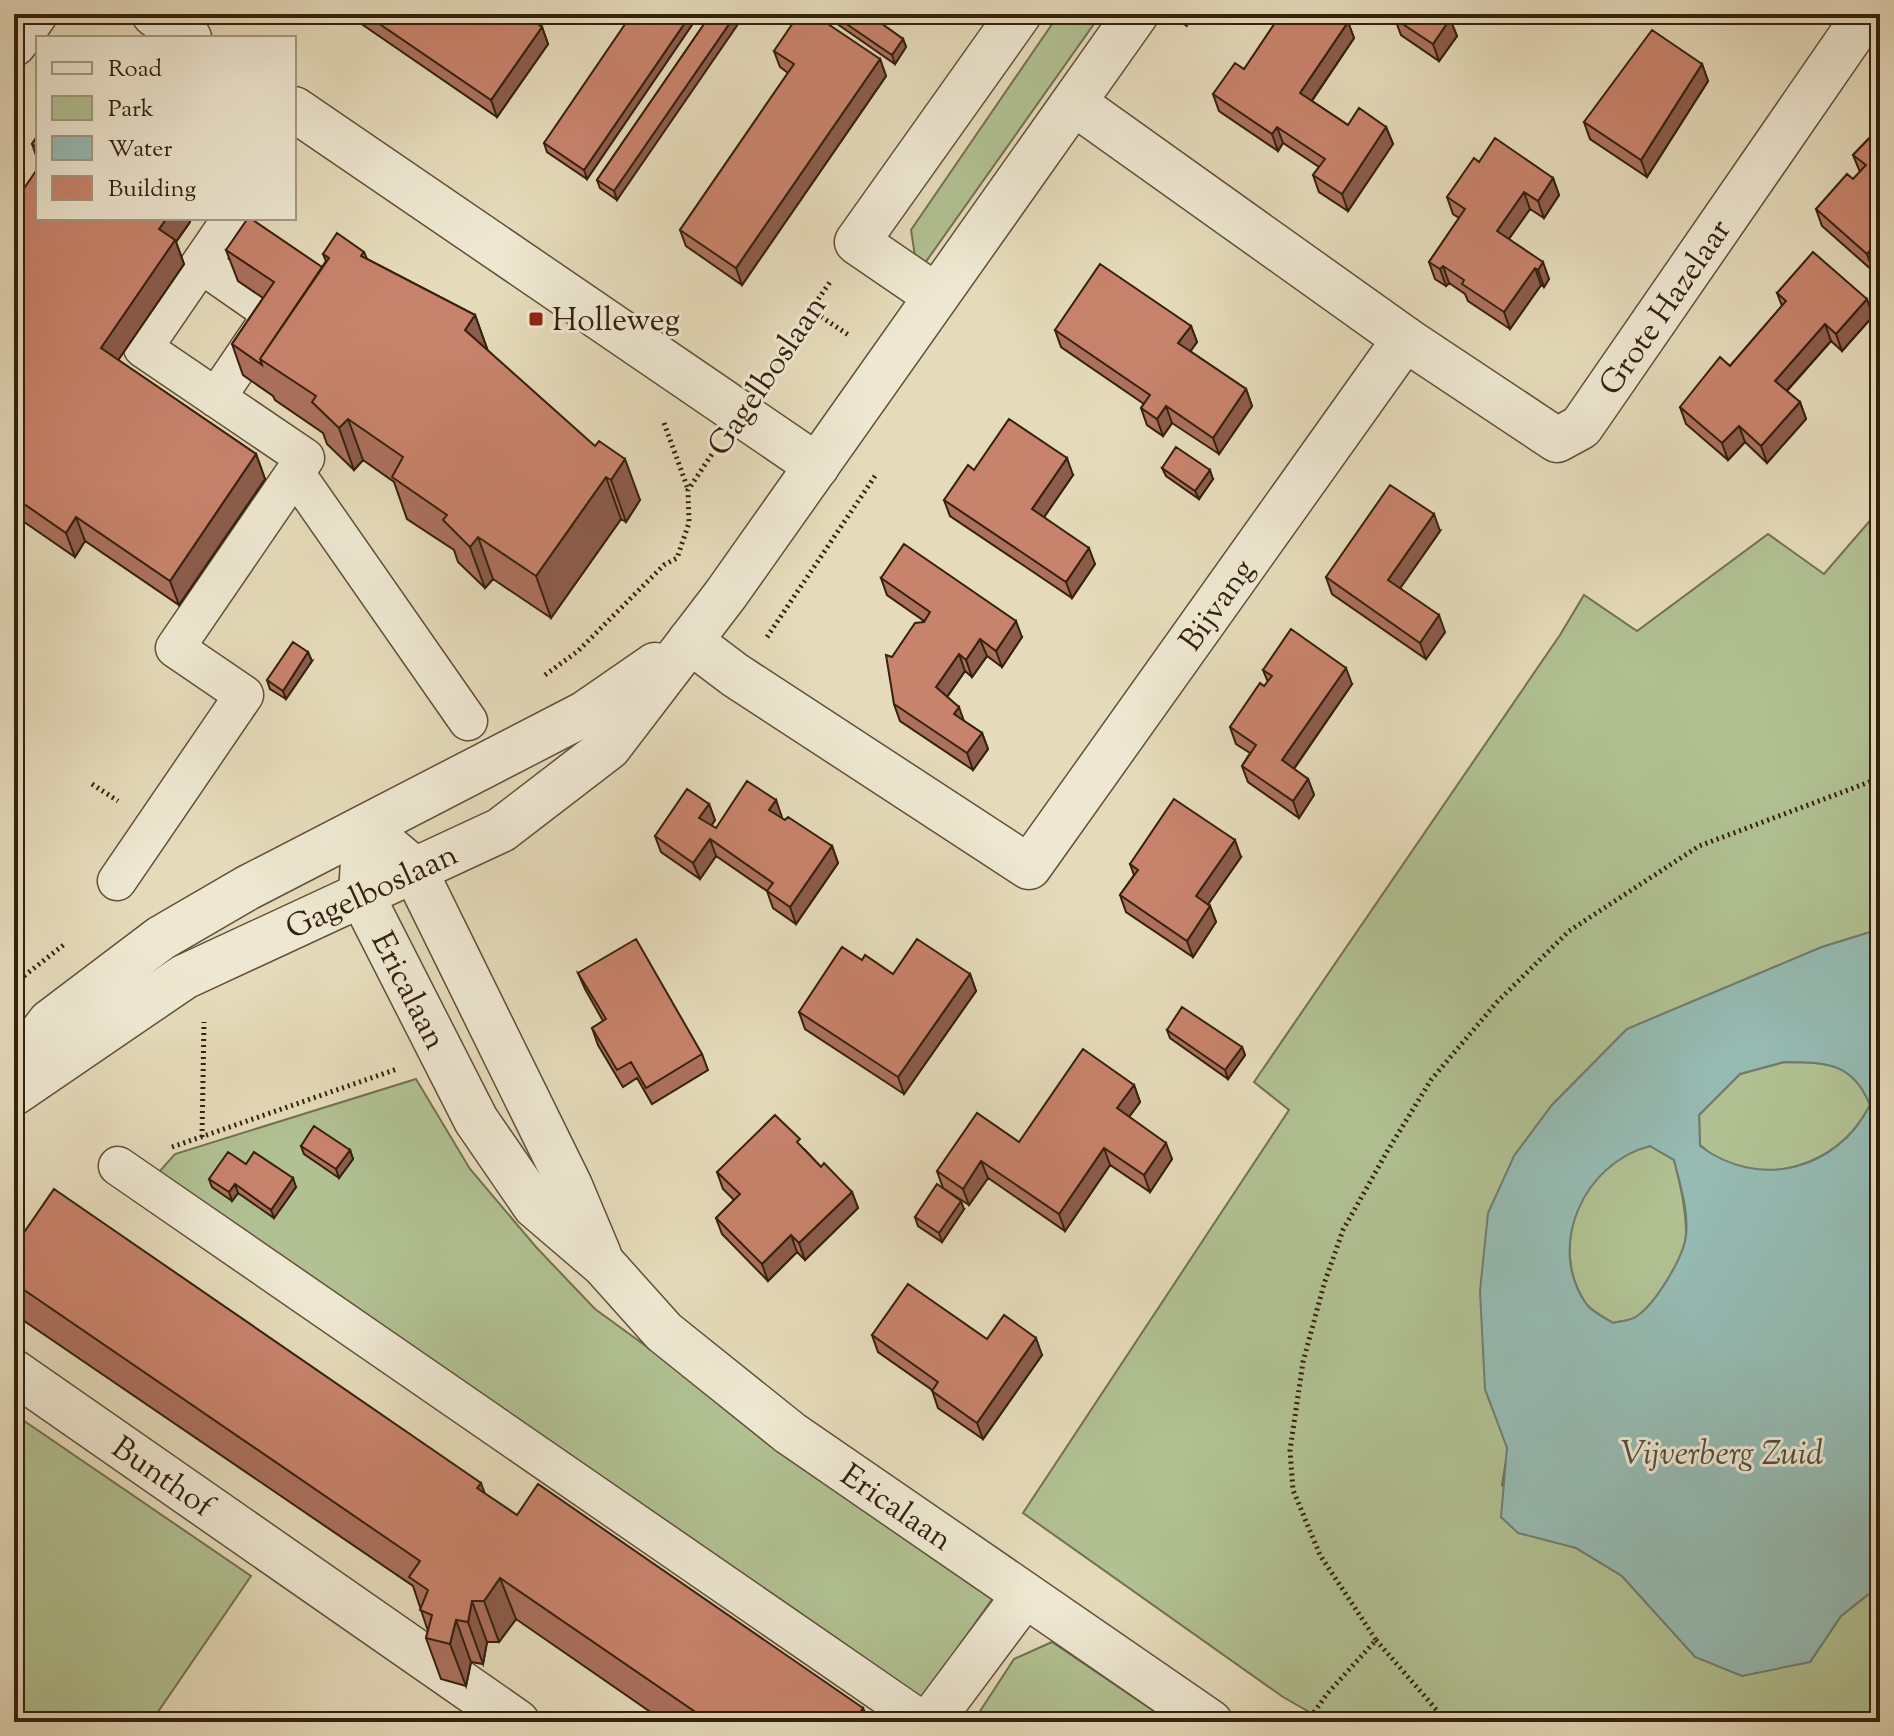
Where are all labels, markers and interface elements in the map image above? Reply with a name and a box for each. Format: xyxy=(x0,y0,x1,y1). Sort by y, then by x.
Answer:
legend xyxy=(36,36,296,220)
text: Road xyxy=(108,53,162,87)
text: Park xyxy=(108,93,154,127)
text: Water xyxy=(108,133,172,167)
text: Building xyxy=(108,173,197,207)
street label: Grote Hazelaar xyxy=(1589,211,1744,406)
street label: Gagelboslaan xyxy=(698,287,839,466)
place label: Holleweg xyxy=(552,299,680,345)
marker: Holleweg xyxy=(527,310,545,328)
street label: Bijvang xyxy=(1170,550,1267,662)
street label: Gagelboslaan xyxy=(279,833,466,953)
street label: Ericalaan xyxy=(358,925,457,1059)
street label: Bunthof xyxy=(101,1427,224,1531)
water label: Vijverberg Zuid xyxy=(1621,1431,1824,1480)
street label: Ericalaan xyxy=(830,1454,961,1564)

